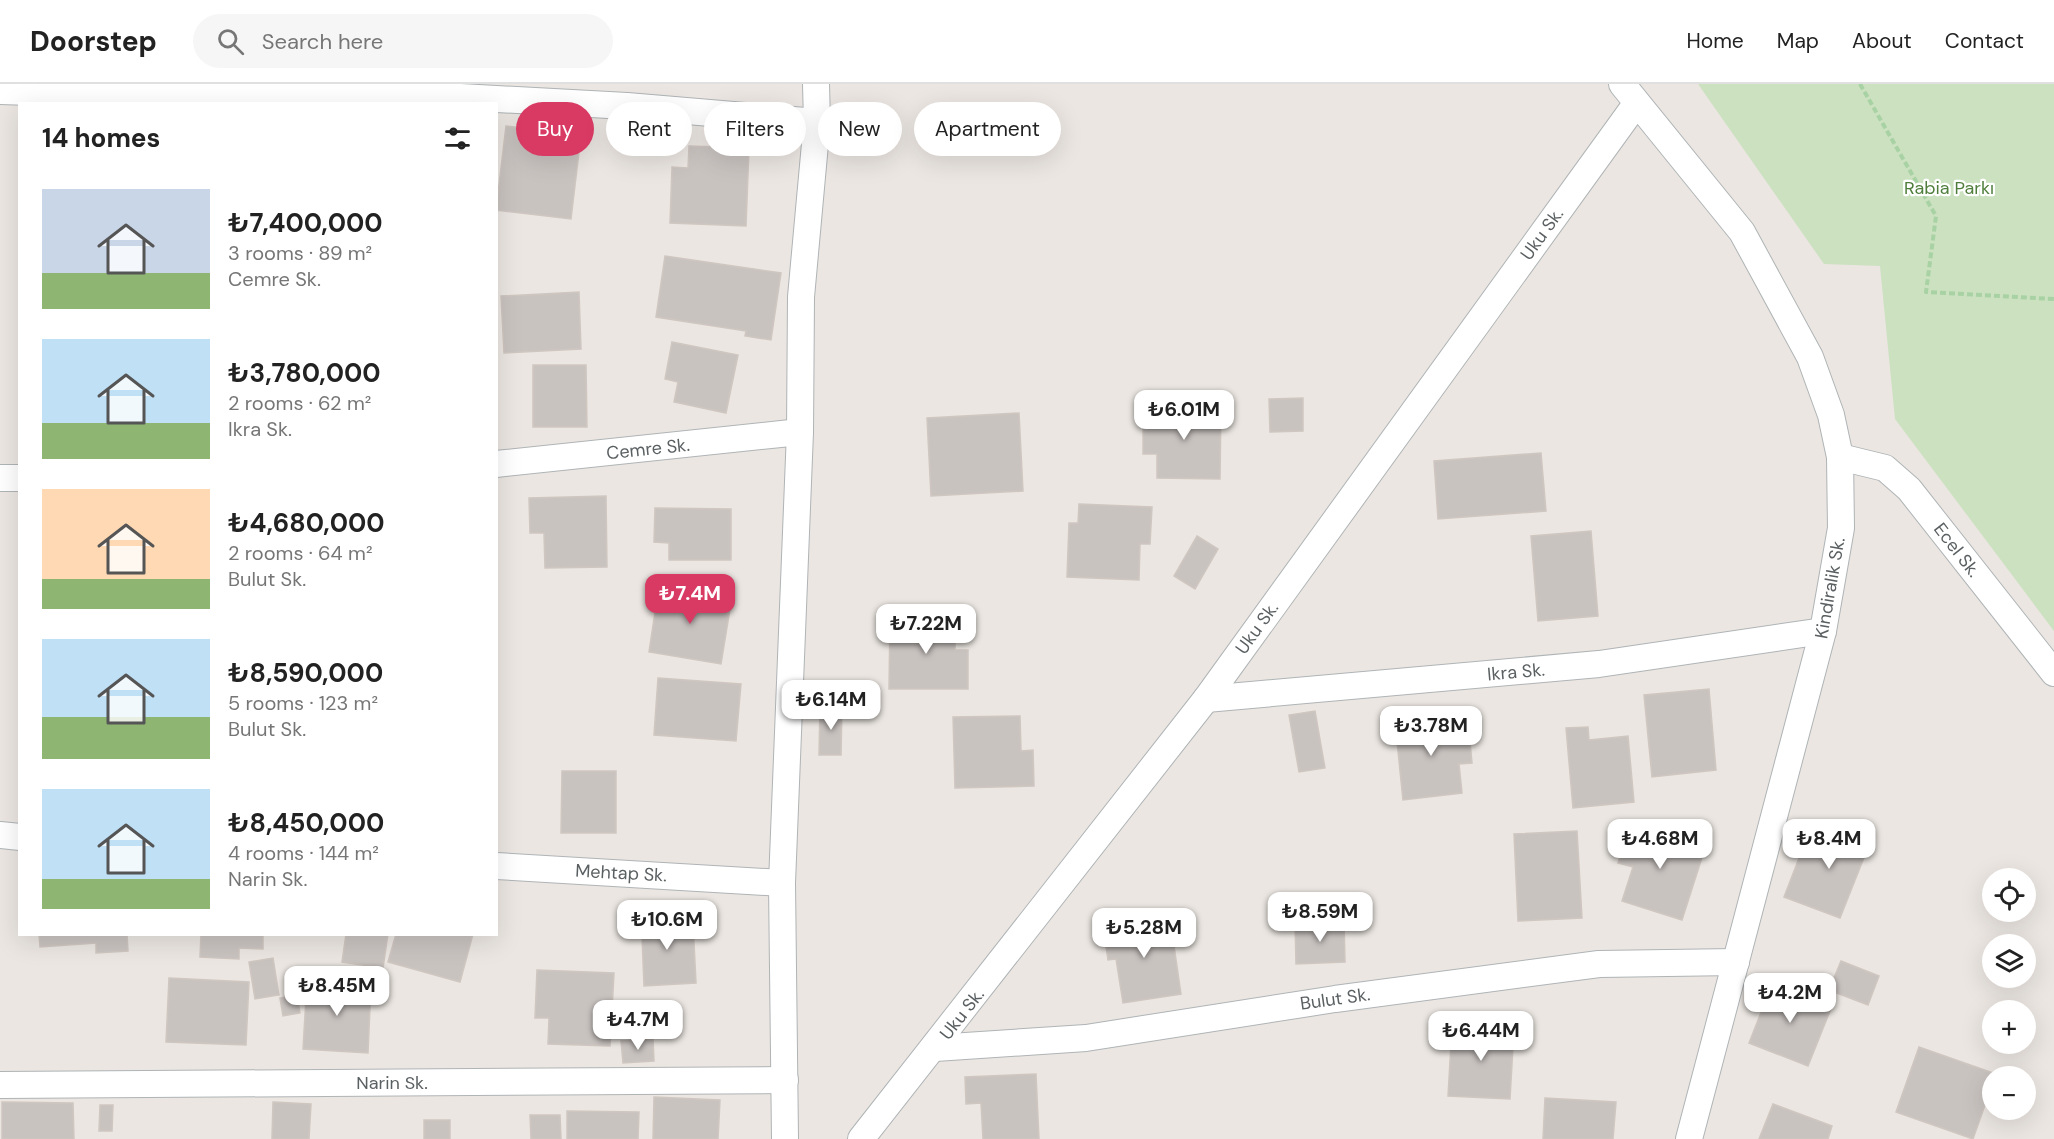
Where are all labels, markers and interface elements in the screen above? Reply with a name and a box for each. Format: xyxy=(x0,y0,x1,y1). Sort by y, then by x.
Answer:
search box xyxy=(193,14,613,68)
text: Doorstep xyxy=(30,23,157,60)
icon: search xyxy=(214,25,247,58)
text: Search here xyxy=(262,27,383,56)
text: Home xyxy=(1686,27,1744,55)
text: Map xyxy=(1777,27,1819,55)
text: About xyxy=(1852,27,1912,55)
text: Contact xyxy=(1945,27,2024,55)
chip: Buy xyxy=(516,102,594,156)
chip: Rent xyxy=(606,102,692,156)
chip: Filters xyxy=(704,102,806,156)
chip: New xyxy=(818,102,902,156)
chip: Apartment xyxy=(914,102,1061,156)
text: 14 homes xyxy=(42,121,160,155)
icon: filters xyxy=(441,122,474,155)
park label: Rabia Parkı xyxy=(1904,176,1994,200)
street label: Uku Sk. xyxy=(1515,203,1569,265)
text: ₺7,400,000 xyxy=(228,206,383,240)
icon: home xyxy=(90,213,162,285)
text: 3 rooms · 89 m² xyxy=(228,240,372,266)
text: Cemre Sk. xyxy=(228,266,321,292)
text: ₺3,780,000 xyxy=(228,356,381,390)
icon: home xyxy=(90,363,162,435)
text: 2 rooms · 62 m² xyxy=(228,390,371,416)
pin: ₺6.01M xyxy=(1135,390,1233,441)
text: ₺6.01M xyxy=(1148,396,1220,422)
text: Ikra Sk. xyxy=(228,416,292,442)
street label: Cemre Sk. xyxy=(605,433,691,465)
text: ₺4,680,000 xyxy=(228,506,385,540)
icon: home xyxy=(90,513,162,585)
street label: Ecel Sk. xyxy=(1928,518,1986,582)
street label: Kindiralik Sk. xyxy=(1809,535,1851,641)
text: 2 rooms · 64 m² xyxy=(228,540,372,566)
text: Bulut Sk. xyxy=(228,566,306,592)
pin: ₺7.4M xyxy=(648,574,732,625)
text: ₺7.4M xyxy=(659,580,721,606)
street label: Uku Sk. xyxy=(1230,597,1284,659)
pin: ₺7.22M xyxy=(877,604,975,655)
text: ₺7.22M xyxy=(890,610,962,636)
text: ₺8,590,000 xyxy=(228,656,383,690)
street label: Ikra Sk. xyxy=(1486,658,1546,686)
icon: home xyxy=(90,663,162,735)
pin: ₺6.14M xyxy=(782,680,880,731)
text: ₺6.14M xyxy=(796,686,866,712)
text: 5 rooms · 123 m² xyxy=(228,690,378,716)
pin: ₺3.78M xyxy=(1382,706,1480,757)
text: ₺3.78M xyxy=(1394,712,1468,738)
text: Bulut Sk. xyxy=(228,716,306,742)
text: ₺8,450,000 xyxy=(228,806,384,840)
icon: home xyxy=(90,813,162,885)
pin: ₺4.68M xyxy=(1611,819,1709,870)
pin: ₺8.4M xyxy=(1787,819,1871,870)
text: ₺4.68M xyxy=(1621,825,1699,851)
text: ₺8.4M xyxy=(1797,825,1861,851)
text: 4 rooms · 144 m² xyxy=(228,840,379,866)
street label: Mehtap Sk. xyxy=(575,859,667,887)
text: Narin Sk. xyxy=(228,866,307,892)
map controls xyxy=(1982,868,2036,1120)
button: locate xyxy=(1982,868,2036,922)
pin: ₺8.59M xyxy=(1271,892,1369,943)
text: ₺8.59M xyxy=(1282,898,1358,924)
pin: ₺10.6M xyxy=(618,900,716,951)
text: ₺10.6M xyxy=(631,906,703,932)
pin: ₺5.28M xyxy=(1095,908,1193,959)
text: ₺5.28M xyxy=(1106,914,1182,940)
button: layers xyxy=(1982,934,2036,988)
pin: ₺8.45M xyxy=(288,966,386,1017)
text: ₺8.45M xyxy=(298,972,376,998)
pin: ₺4.2M xyxy=(1748,973,1832,1024)
text: ₺4.2M xyxy=(1758,979,1822,1005)
street label: Bulut Sk. xyxy=(1298,982,1372,1016)
street label: Uku Sk. xyxy=(934,983,990,1045)
pin: ₺4.7M xyxy=(596,1000,680,1051)
button: + xyxy=(1982,1000,2036,1054)
text: ₺4.7M xyxy=(607,1006,669,1032)
pin: ₺6.44M xyxy=(1432,1011,1530,1062)
text: ₺6.44M xyxy=(1442,1017,1520,1043)
button: − xyxy=(1982,1066,2036,1120)
street label: Narin Sk. xyxy=(356,1071,428,1095)

